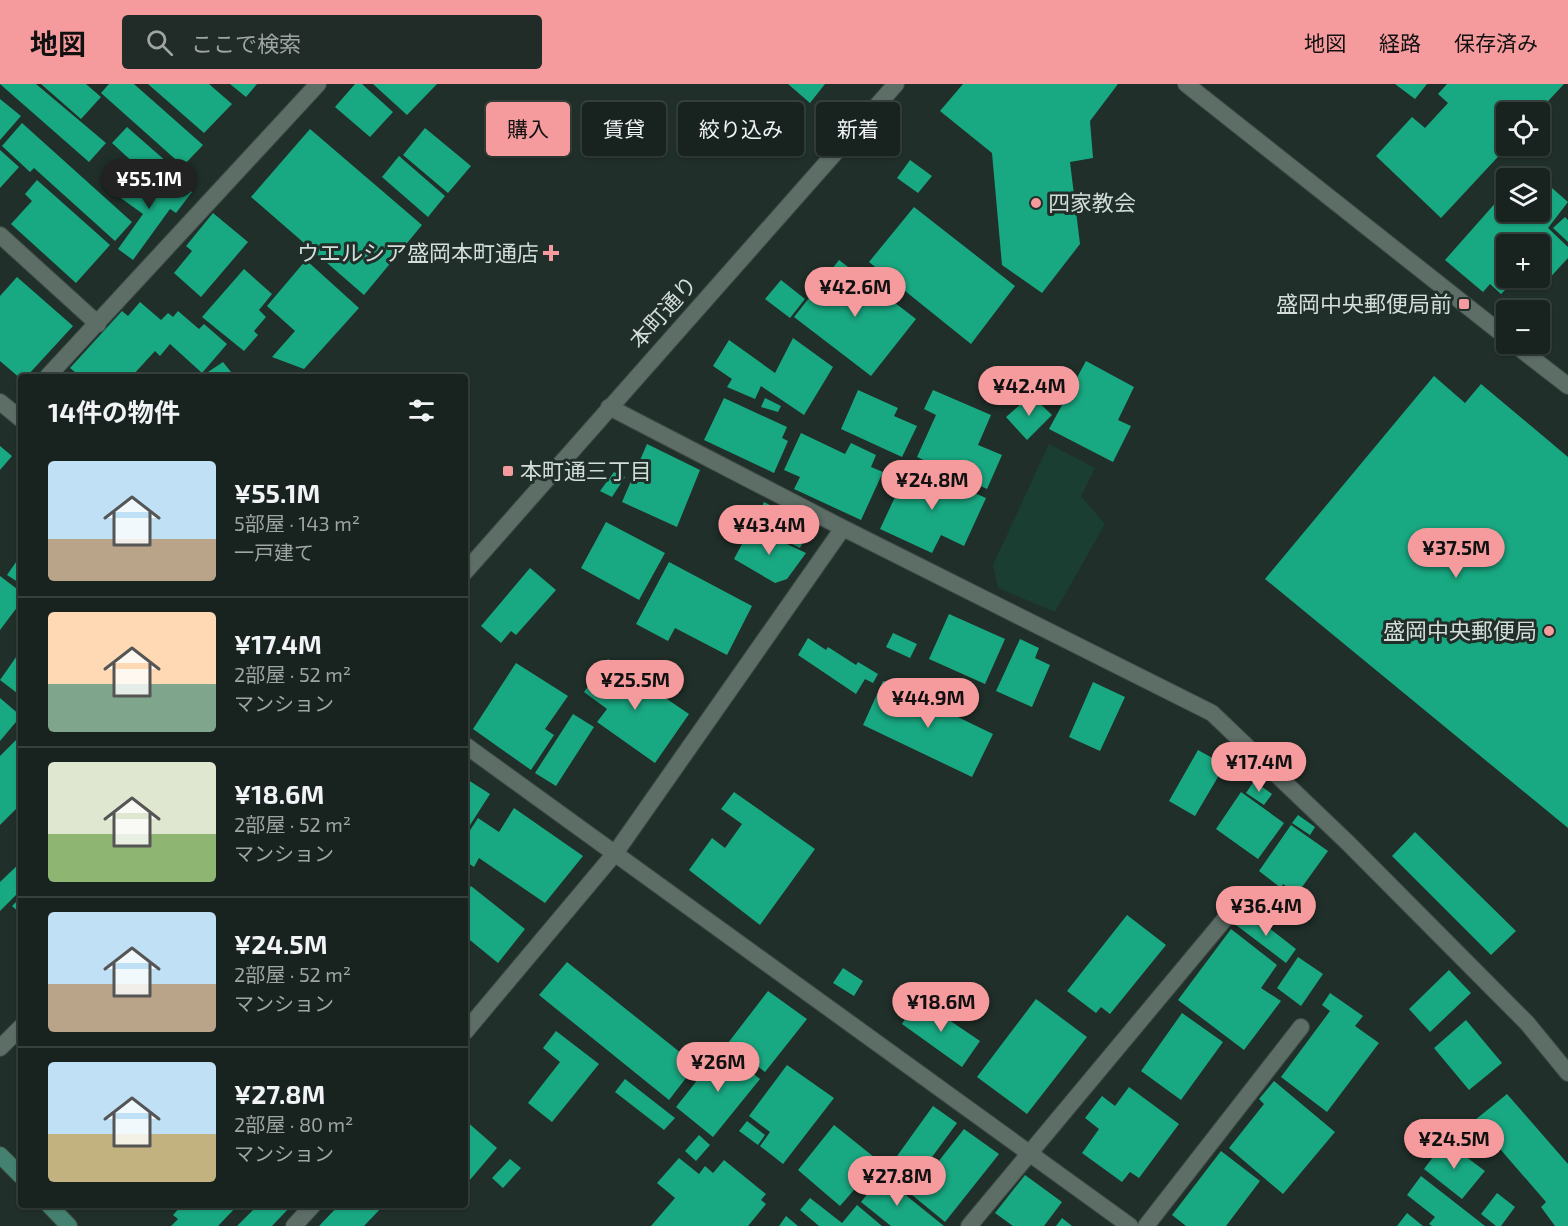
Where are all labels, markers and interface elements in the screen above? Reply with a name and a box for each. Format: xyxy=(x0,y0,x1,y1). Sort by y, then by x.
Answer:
search box xyxy=(122,15,542,69)
text: 地図 xyxy=(30,26,86,60)
icon: search xyxy=(143,26,176,59)
text: ここで検索 xyxy=(191,30,301,56)
text: 地図 xyxy=(1304,30,1346,55)
text: 経路 xyxy=(1379,30,1421,55)
text: 保存済み xyxy=(1454,30,1538,55)
chip: 購入 xyxy=(486,102,570,156)
chip: 賃貸 xyxy=(582,102,666,156)
chip: 絞り込み xyxy=(678,102,804,156)
chip: 新着 xyxy=(816,102,900,156)
map controls xyxy=(1496,102,1550,354)
button: locate xyxy=(1496,102,1550,156)
pin: ¥55.1M xyxy=(100,159,198,210)
text: ¥55.1M xyxy=(116,166,182,190)
button: layers xyxy=(1496,168,1550,222)
place label: 四家教会 xyxy=(1048,189,1136,215)
marker: 四家教会 xyxy=(1029,196,1043,210)
button: + xyxy=(1496,234,1550,288)
place label: ウエルシア盛岡本町通店 xyxy=(297,239,539,265)
marker: ウエルシア盛岡本町通店 xyxy=(544,246,558,260)
pin: ¥42.6M xyxy=(806,267,904,318)
street label: 本町通り xyxy=(623,270,701,353)
text: ¥42.6M xyxy=(819,274,891,298)
place label: 盛岡中央郵便局前 xyxy=(1276,290,1452,316)
marker: 盛岡中央郵便局前 xyxy=(1457,297,1471,311)
button: − xyxy=(1496,300,1550,354)
pin: ¥42.4M xyxy=(980,366,1078,417)
text: ¥42.4M xyxy=(992,373,1066,397)
icon: filters xyxy=(405,394,438,427)
text: 14件の物件 xyxy=(48,396,180,427)
place label: 本町通三丁目 xyxy=(520,457,652,483)
pin: ¥24.8M xyxy=(883,460,981,511)
marker: 本町通三丁目 xyxy=(501,464,515,478)
text: ¥24.8M xyxy=(895,467,969,491)
text: ¥55.1M xyxy=(234,477,320,508)
icon: home xyxy=(96,485,168,557)
pin: ¥43.4M xyxy=(720,505,818,556)
text: 5部屋 · 143 m² xyxy=(234,511,360,535)
text: ¥43.4M xyxy=(732,512,806,536)
pin: ¥37.5M xyxy=(1407,528,1505,579)
text: ¥37.5M xyxy=(1422,535,1490,559)
text: 一戸建て xyxy=(234,540,314,564)
place label: 盛岡中央郵便局 xyxy=(1383,617,1537,643)
marker: 盛岡中央郵便局 xyxy=(1542,624,1556,638)
text: ¥17.4M xyxy=(234,628,322,659)
icon: home xyxy=(96,636,168,708)
pin: ¥25.5M xyxy=(586,660,684,711)
text: 2部屋 · 52 m² xyxy=(234,662,351,686)
text: ¥25.5M xyxy=(600,667,670,691)
pin: ¥44.9M xyxy=(879,678,977,729)
text: ¥44.9M xyxy=(891,685,965,709)
text: マンション xyxy=(234,691,334,715)
pin: ¥17.4M xyxy=(1210,742,1308,793)
text: ¥17.4M xyxy=(1225,749,1293,773)
text: ¥18.6M xyxy=(234,778,324,809)
icon: home xyxy=(96,786,168,858)
text: 2部屋 · 52 m² xyxy=(234,812,351,836)
text: マンション xyxy=(234,841,334,865)
pin: ¥36.4M xyxy=(1217,886,1315,937)
text: ¥36.4M xyxy=(1230,893,1302,917)
text: ¥24.5M xyxy=(234,928,327,959)
icon: home xyxy=(96,936,168,1008)
text: 2部屋 · 52 m² xyxy=(234,962,351,986)
pin: ¥18.6M xyxy=(892,982,990,1033)
text: ¥18.6M xyxy=(906,989,976,1013)
text: マンション xyxy=(234,991,334,1015)
pin: ¥26M xyxy=(682,1042,754,1093)
text: ¥26M xyxy=(691,1049,746,1073)
text: ¥27.8M xyxy=(234,1078,325,1109)
icon: home xyxy=(96,1086,168,1158)
text: 2部屋 · 80 m² xyxy=(234,1112,353,1136)
pin: ¥24.5M xyxy=(1405,1119,1503,1170)
text: ¥24.5M xyxy=(1418,1126,1490,1150)
text: マンション xyxy=(234,1141,334,1165)
pin: ¥27.8M xyxy=(848,1156,946,1207)
text: ¥27.8M xyxy=(862,1163,932,1187)

